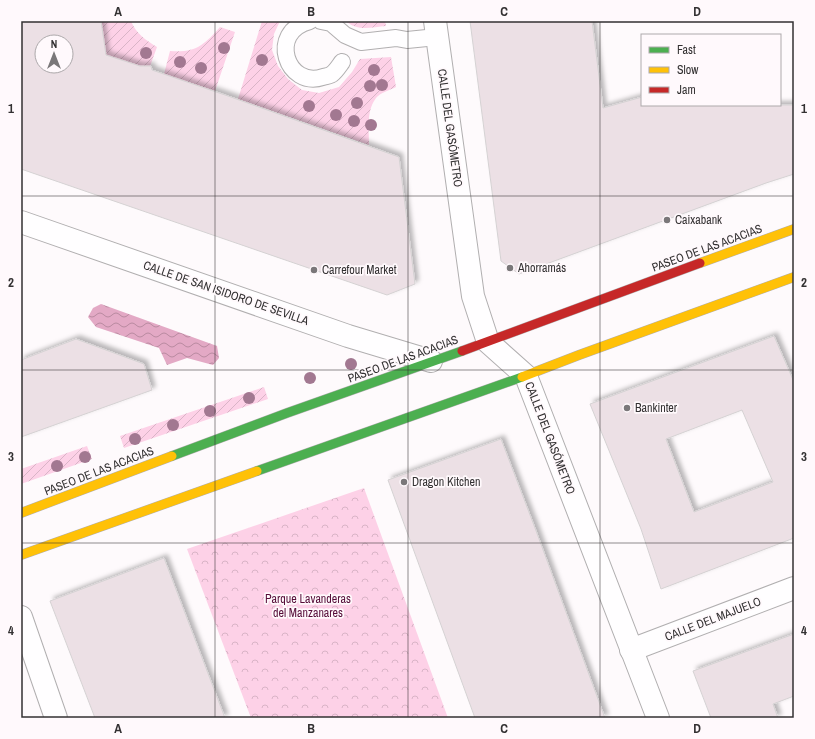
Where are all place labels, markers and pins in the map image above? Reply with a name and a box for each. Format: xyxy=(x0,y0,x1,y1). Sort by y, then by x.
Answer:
place label: Caixabank xyxy=(675,212,722,228)
marker: Caixabank xyxy=(662,215,672,225)
place label: Ahorramás xyxy=(517,260,566,276)
place label: Carrefour Market xyxy=(322,262,397,278)
marker: Ahorramás xyxy=(505,263,515,273)
marker: Carrefour Market xyxy=(309,265,319,275)
place label: Bankinter xyxy=(635,400,678,416)
marker: Bankinter xyxy=(622,403,632,413)
place label: Dragon Kitchen xyxy=(412,474,480,490)
marker: Dragon Kitchen xyxy=(399,477,409,487)

